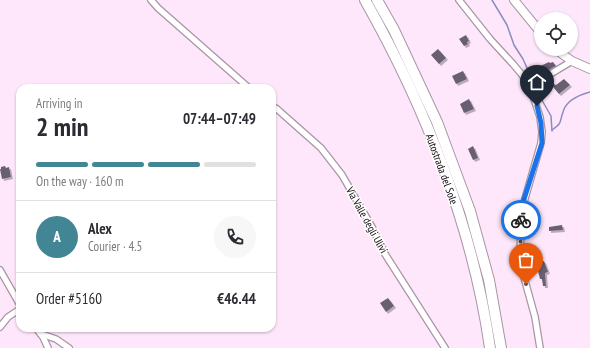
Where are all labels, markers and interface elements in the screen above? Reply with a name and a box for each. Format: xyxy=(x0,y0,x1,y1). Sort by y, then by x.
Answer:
map controls xyxy=(534,12,578,56)
button: locate xyxy=(534,12,578,56)
pin xyxy=(520,65,554,106)
icon: home xyxy=(526,71,548,93)
text: Arriving in xyxy=(36,95,83,112)
text: 07:44–07:49 xyxy=(183,109,256,128)
text: 2 min xyxy=(36,110,89,143)
street label: Autostrada del Sole xyxy=(423,132,461,207)
text: On the way · 160 m xyxy=(36,173,123,190)
street label: Via Valle degli Ulivi xyxy=(343,184,391,256)
courier xyxy=(501,200,541,240)
icon: bike xyxy=(510,209,532,231)
button: phone xyxy=(214,216,256,258)
text: Alex xyxy=(88,219,112,238)
text: A xyxy=(53,227,61,246)
text: Courier · 4.5 xyxy=(88,238,142,255)
pin xyxy=(509,243,543,284)
icon: bag xyxy=(515,249,537,271)
text: Order #5160 xyxy=(36,289,102,308)
text: €46.44 xyxy=(217,289,256,308)

